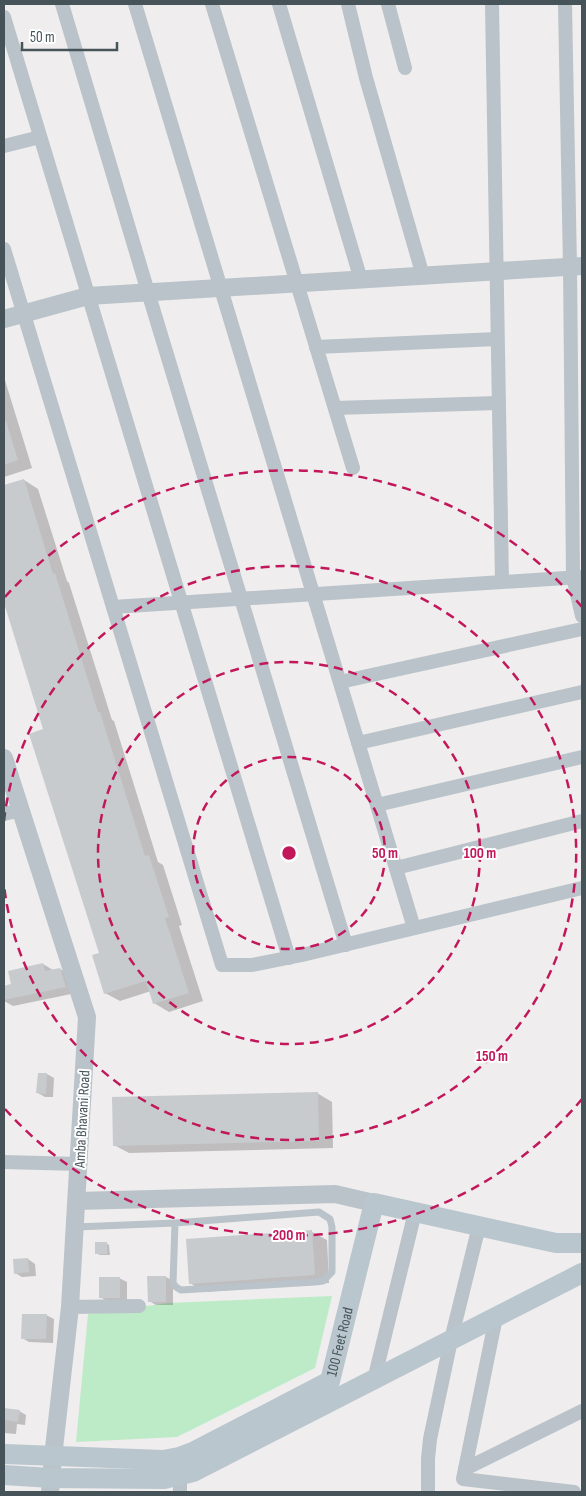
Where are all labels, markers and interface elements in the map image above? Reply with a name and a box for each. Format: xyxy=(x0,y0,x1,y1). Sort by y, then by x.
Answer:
scale bar xyxy=(22,20,118,52)
text: 50 m xyxy=(30,28,55,47)
centre of rings xyxy=(280,844,298,862)
text: 50 m xyxy=(372,844,398,863)
text: 100 m xyxy=(464,844,496,863)
text: 150 m xyxy=(476,1047,508,1066)
street label: Amba Bhavani Road xyxy=(70,1070,95,1169)
text: 200 m xyxy=(272,1226,306,1245)
street label: 100 Feet Road xyxy=(323,1305,358,1378)

